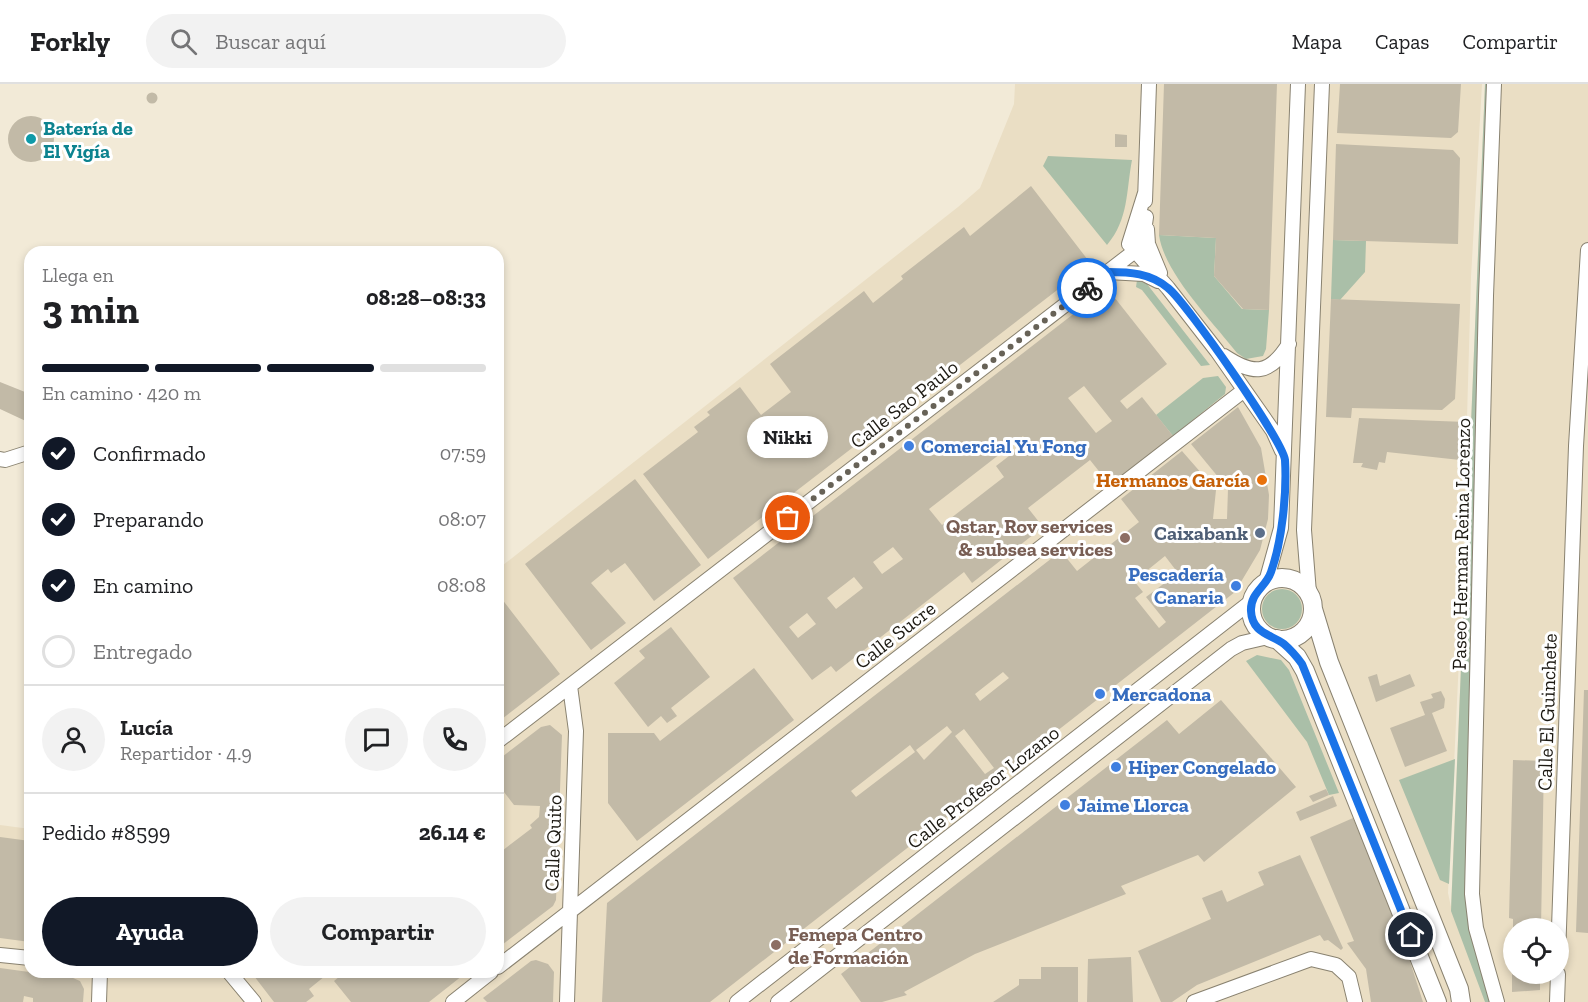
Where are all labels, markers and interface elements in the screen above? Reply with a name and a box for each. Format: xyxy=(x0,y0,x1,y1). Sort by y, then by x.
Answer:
search box xyxy=(146,14,566,68)
text: Forkly xyxy=(30,25,110,58)
icon: search xyxy=(167,25,200,58)
text: Buscar aquí xyxy=(215,28,326,55)
text: Mapa xyxy=(1292,29,1342,54)
text: Capas xyxy=(1375,29,1430,54)
text: Compartir xyxy=(1463,29,1558,54)
place label: Batería de El Vigía xyxy=(43,116,133,163)
marker: Batería de El Vigía xyxy=(24,132,38,146)
courier xyxy=(1057,258,1117,318)
text: Llega en xyxy=(42,263,114,287)
icon: bike xyxy=(1071,272,1104,305)
text: 08:28–08:33 xyxy=(366,284,486,311)
text: 3 min xyxy=(42,286,139,333)
street label: Calle Sao Paulo xyxy=(845,354,963,454)
text: En camino · 420 m xyxy=(42,381,201,405)
callout: Nikki xyxy=(748,416,828,458)
street label: Paseo Herman Reina Lorenzo xyxy=(1447,418,1475,670)
text: Nikki xyxy=(763,425,812,449)
place label: Comercial Yu Fong xyxy=(921,434,1087,458)
icon: check xyxy=(42,437,75,470)
marker: Comercial Yu Fong xyxy=(902,439,916,453)
text: Confirmado xyxy=(93,440,206,467)
text: 07:59 xyxy=(440,441,486,465)
place label: Hermanos García xyxy=(1096,468,1250,492)
marker: Hermanos García xyxy=(1255,473,1269,487)
pin xyxy=(762,492,813,543)
icon: bag xyxy=(771,501,804,534)
icon: check xyxy=(42,503,75,536)
text: Preparando xyxy=(93,506,204,533)
text: 08:07 xyxy=(438,507,486,531)
place label: Qstar, Rov services & subsea services xyxy=(946,514,1113,561)
place label: Caixabank xyxy=(1154,521,1248,545)
marker: Caixabank xyxy=(1253,526,1267,540)
marker: Qstar, Rov services & subsea services xyxy=(1118,531,1132,545)
place label: Pescadería Canaria xyxy=(1128,562,1224,609)
icon: check xyxy=(42,569,75,602)
text: En camino xyxy=(93,572,193,599)
text: 08:08 xyxy=(437,573,486,597)
marker: Pescadería Canaria xyxy=(1229,579,1243,593)
street label: Calle Sucre xyxy=(850,596,940,674)
street label: Calle El Guinchete xyxy=(1532,633,1562,791)
text: Entregado xyxy=(93,638,192,665)
place label: Mercadona xyxy=(1112,682,1211,706)
marker: Mercadona xyxy=(1093,687,1107,701)
button: person xyxy=(42,708,105,771)
button: chat xyxy=(345,708,408,771)
button: phone xyxy=(423,708,486,771)
text: Lucía xyxy=(120,714,173,741)
street label: Calle Profesor Lozano xyxy=(902,720,1064,854)
text: Repartidor · 4.9 xyxy=(120,741,252,765)
place label: Hiper Congelado xyxy=(1128,755,1277,779)
marker: Hiper Congelado xyxy=(1109,760,1123,774)
place label: Jaime Llorca xyxy=(1077,793,1189,817)
street label: Calle Quito xyxy=(539,794,567,892)
marker: Jaime Llorca xyxy=(1058,798,1072,812)
text: Pedido #8599 xyxy=(42,819,171,846)
text: 26.14 € xyxy=(419,819,486,846)
button: Ayuda xyxy=(42,897,258,966)
button: Compartir xyxy=(270,897,486,966)
pin xyxy=(1385,909,1436,960)
icon: home xyxy=(1394,918,1427,951)
map controls xyxy=(1503,918,1569,984)
button: locate xyxy=(1503,918,1569,984)
place label: Femepa Centro de Formación xyxy=(788,922,923,969)
marker: Femepa Centro de Formación xyxy=(769,938,783,952)

